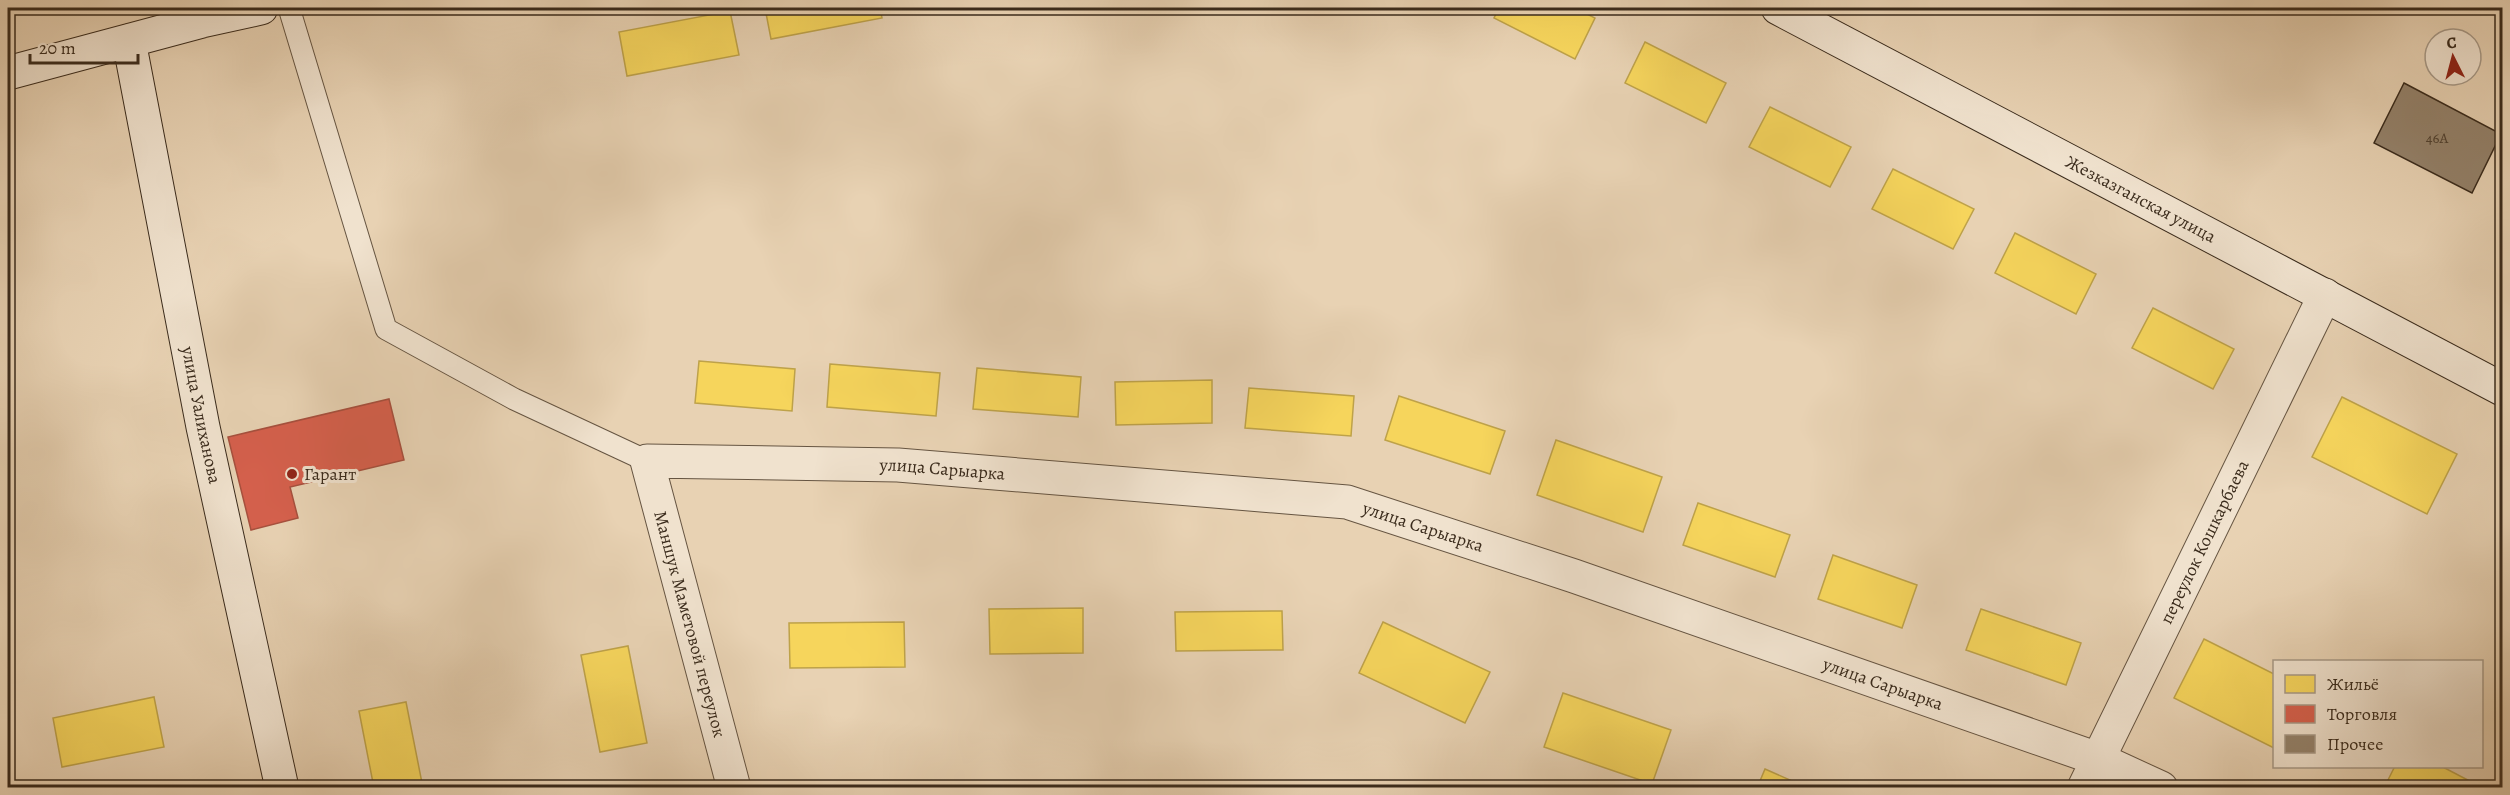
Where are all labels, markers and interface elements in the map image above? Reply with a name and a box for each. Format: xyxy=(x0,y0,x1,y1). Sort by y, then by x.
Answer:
scale bar xyxy=(30,27,138,65)
north arrow xyxy=(2423,27,2483,87)
text: С xyxy=(2445,32,2458,55)
text: 20 m xyxy=(39,36,76,60)
house number: 46А xyxy=(2426,128,2448,148)
street label: Жезказганская улица xyxy=(2062,150,2221,249)
street label: улица Уалиханова xyxy=(176,343,227,487)
street label: улица Сарыарка xyxy=(879,453,1007,486)
street label: переулок Кошкарбаева xyxy=(2154,455,2255,628)
place label: Гарант xyxy=(304,462,356,486)
marker: Гарант xyxy=(285,467,299,481)
street label: улица Сарыарка xyxy=(1359,496,1487,558)
street label: Маншук Маметовой переулок xyxy=(648,508,732,740)
street label: улица Сарыарка xyxy=(1819,652,1947,716)
legend xyxy=(2273,660,2483,768)
text: Жильё xyxy=(2327,672,2379,696)
text: Торговля xyxy=(2327,702,2397,726)
text: Прочее xyxy=(2327,732,2383,756)

